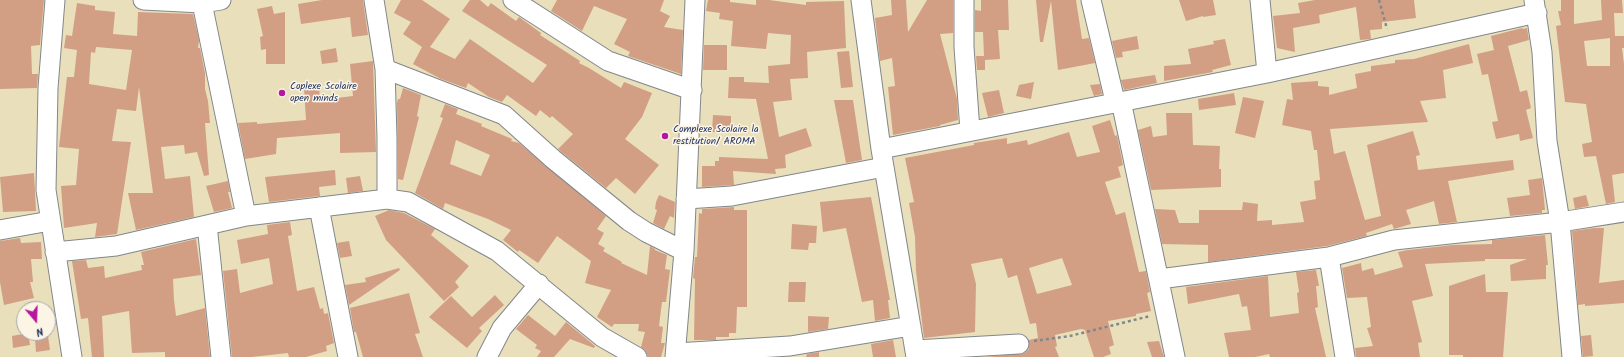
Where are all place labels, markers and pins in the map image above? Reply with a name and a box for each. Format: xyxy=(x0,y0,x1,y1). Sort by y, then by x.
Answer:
place label: Coplexe Scolaire open minds xyxy=(290,81,357,104)
marker: Coplexe Scolaire open minds xyxy=(277,88,287,98)
place label: Complexe Scolaire la restitution/ AROMA xyxy=(673,124,759,148)
marker: Complexe Scolaire la restitution/ AROMA xyxy=(660,131,670,141)

